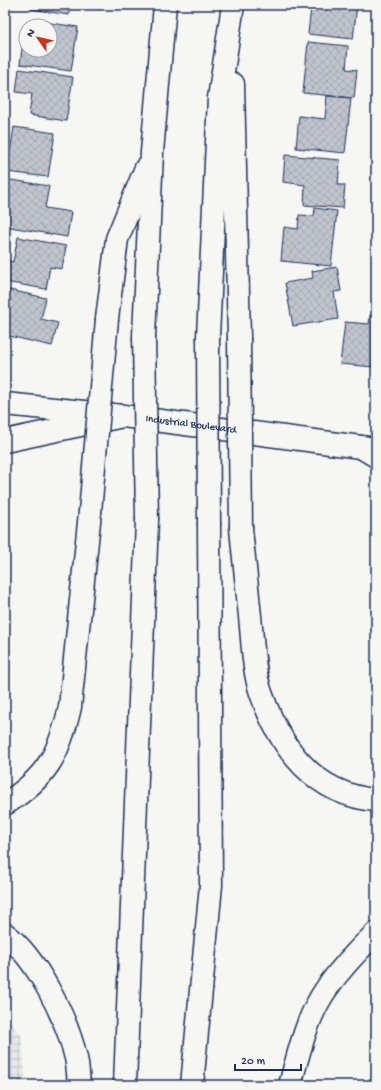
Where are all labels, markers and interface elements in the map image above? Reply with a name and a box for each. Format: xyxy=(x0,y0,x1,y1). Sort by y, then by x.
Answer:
north arrow xyxy=(18,18,58,58)
text: N xyxy=(24,27,38,40)
street label: Industrial Boulevard xyxy=(145,413,238,437)
scale bar xyxy=(235,1046,301,1072)
text: 20 m xyxy=(241,1055,266,1069)

